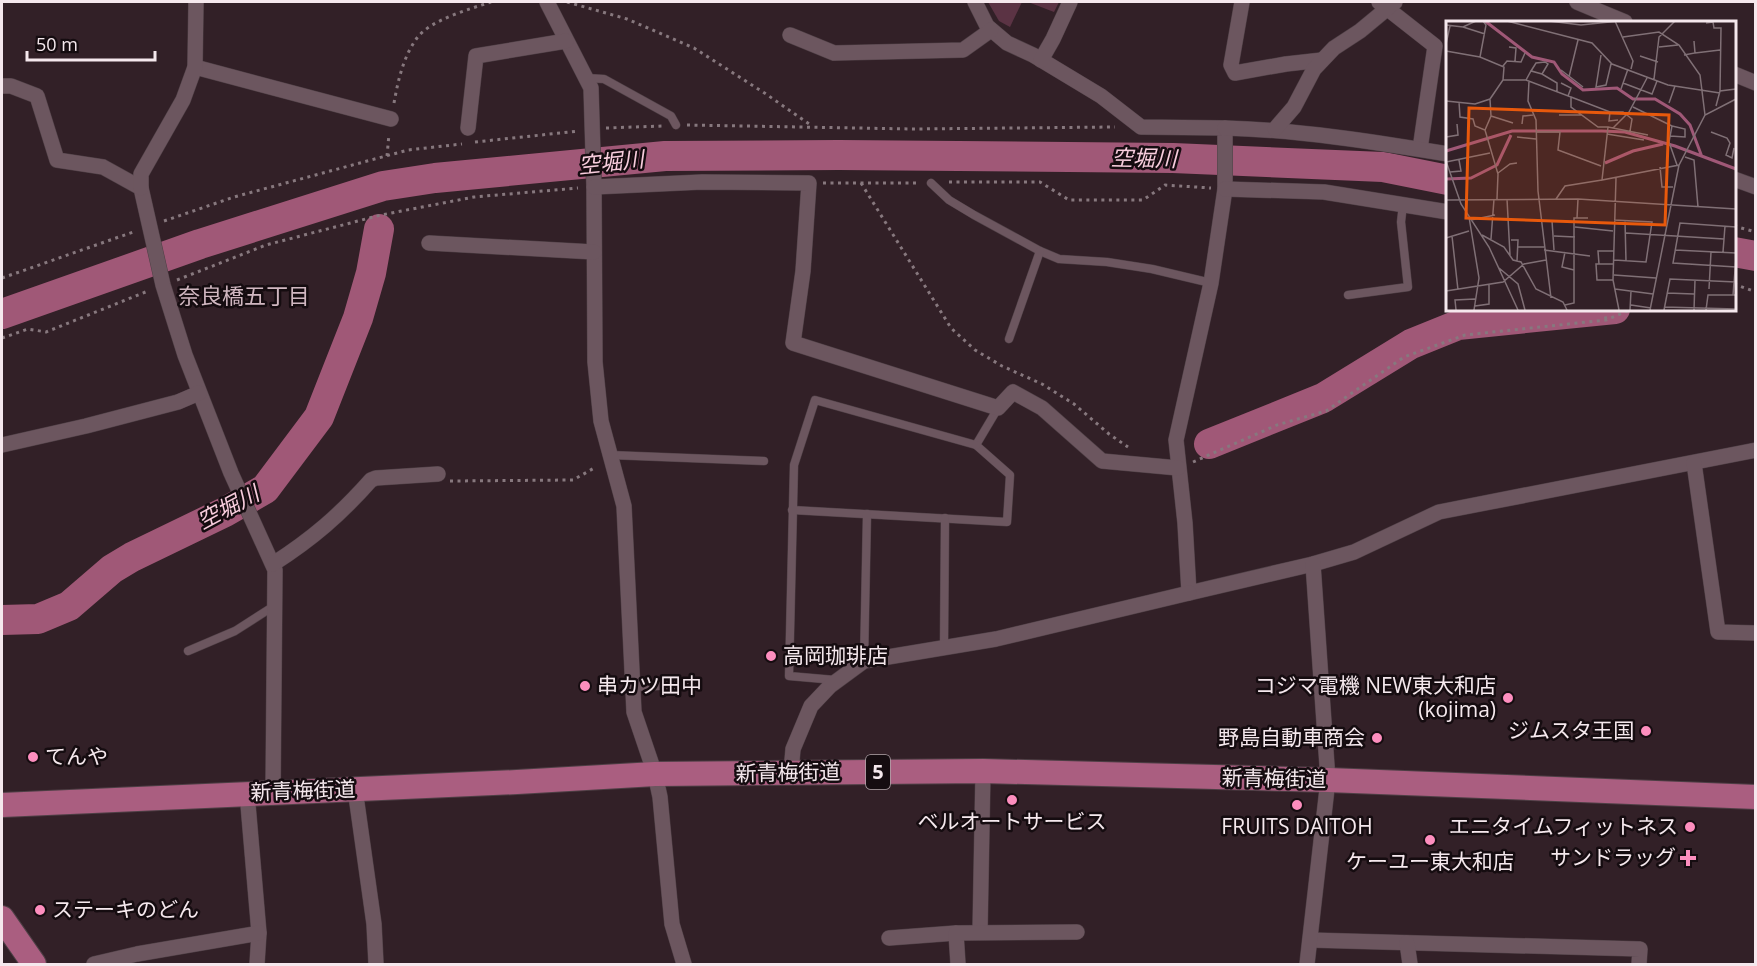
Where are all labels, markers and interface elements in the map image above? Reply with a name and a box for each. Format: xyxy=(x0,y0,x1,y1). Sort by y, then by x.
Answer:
inset map xyxy=(1446,21,1736,310)
scale bar xyxy=(27,24,154,62)
text: 50 m xyxy=(36,32,78,56)
water label: 空堀川 xyxy=(1111,141,1179,173)
water label: 空堀川 xyxy=(577,142,647,179)
district label: 奈良橋五丁目 xyxy=(178,280,310,310)
water label: 空堀川 xyxy=(191,476,265,535)
place label: 高岡珈琲店 xyxy=(783,641,888,669)
marker: 高岡珈琲店 xyxy=(764,649,778,663)
place label: 串カツ田中 xyxy=(597,671,702,699)
place label: コジマ電機 NEW東大和店 (kojima) xyxy=(1255,671,1496,723)
marker: 串カツ田中 xyxy=(578,679,592,693)
marker: コジマ電機 NEW東大和店 (kojima) xyxy=(1501,691,1515,705)
place label: ジムスタ王国 xyxy=(1508,716,1634,744)
place label: 野島自動車商会 xyxy=(1218,723,1365,751)
marker: ジムスタ王国 xyxy=(1639,724,1653,738)
marker: 野島自動車商会 xyxy=(1370,731,1384,745)
place label: てんや xyxy=(45,742,108,770)
marker: てんや xyxy=(26,750,40,764)
road number: 5 xyxy=(866,755,890,789)
street label: 新青梅街道 xyxy=(735,757,841,787)
street label: 新青梅街道 xyxy=(1221,763,1327,793)
street label: 新青梅街道 xyxy=(250,774,356,806)
marker: ベルオートサービス xyxy=(1005,793,1019,807)
marker: FRUITS DAITOH xyxy=(1290,798,1304,812)
place label: ベルオートサービス xyxy=(918,807,1107,835)
place label: FRUITS DAITOH xyxy=(1221,812,1373,840)
place label: エニタイムフィットネス xyxy=(1449,812,1678,840)
marker: エニタイムフィットネス xyxy=(1683,820,1697,834)
marker: ケーユー東大和店 xyxy=(1423,833,1437,847)
place label: サンドラッグ xyxy=(1550,843,1676,871)
place label: ケーユー東大和店 xyxy=(1346,847,1514,875)
marker: サンドラッグ xyxy=(1681,851,1695,865)
place label: ステーキのどん xyxy=(52,895,199,923)
marker: ステーキのどん xyxy=(33,903,47,917)

